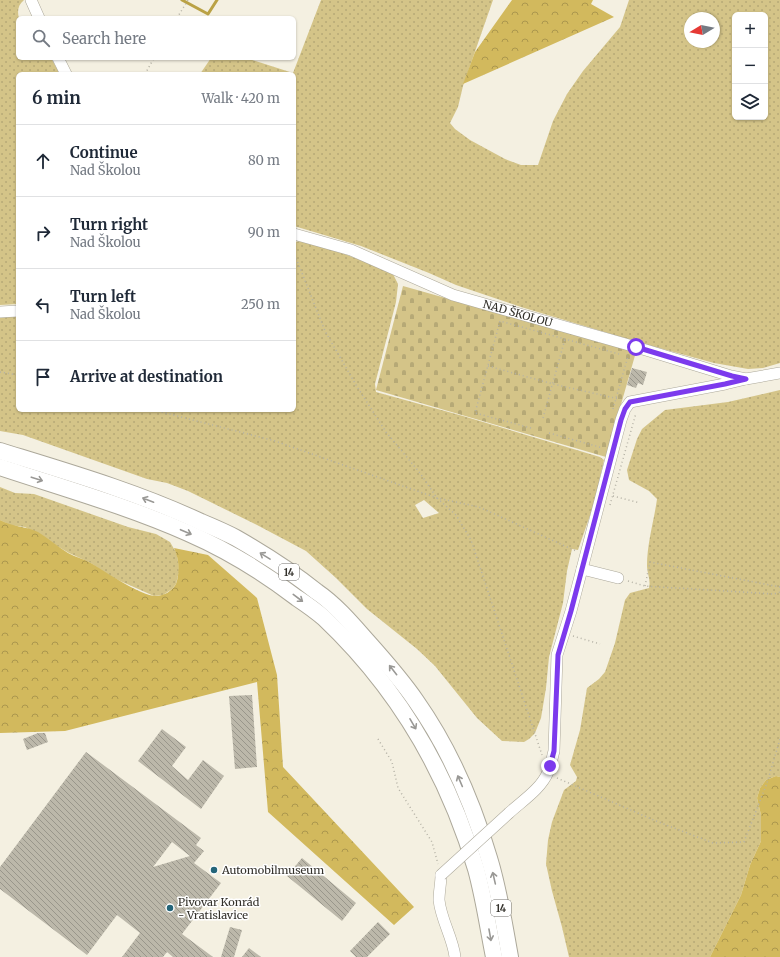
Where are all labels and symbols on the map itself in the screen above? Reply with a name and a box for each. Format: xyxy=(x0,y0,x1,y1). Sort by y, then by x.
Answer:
north arrow xyxy=(684,12,720,48)
street label: NAD ŠKOLOU xyxy=(481,297,554,330)
route start xyxy=(627,338,645,356)
one-way arrow xyxy=(30,476,43,483)
one-way arrow xyxy=(143,496,155,503)
one-way arrow xyxy=(179,529,191,536)
one-way arrow xyxy=(259,552,271,560)
road number: 14 xyxy=(279,564,299,580)
one-way arrow xyxy=(292,594,303,602)
one-way arrow xyxy=(389,665,397,676)
one-way arrow xyxy=(409,718,417,730)
route end xyxy=(541,757,559,775)
one-way arrow xyxy=(456,775,464,787)
place label: Automobilmuseum xyxy=(221,863,324,877)
marker: Automobilmuseum xyxy=(209,865,219,875)
one-way arrow xyxy=(489,872,497,885)
place label: Pivovar Konrád - Vratislavice xyxy=(178,895,260,922)
road number: 14 xyxy=(491,900,511,916)
marker: Pivovar Konrád - Vratislavice xyxy=(165,903,175,913)
one-way arrow xyxy=(486,928,494,941)

